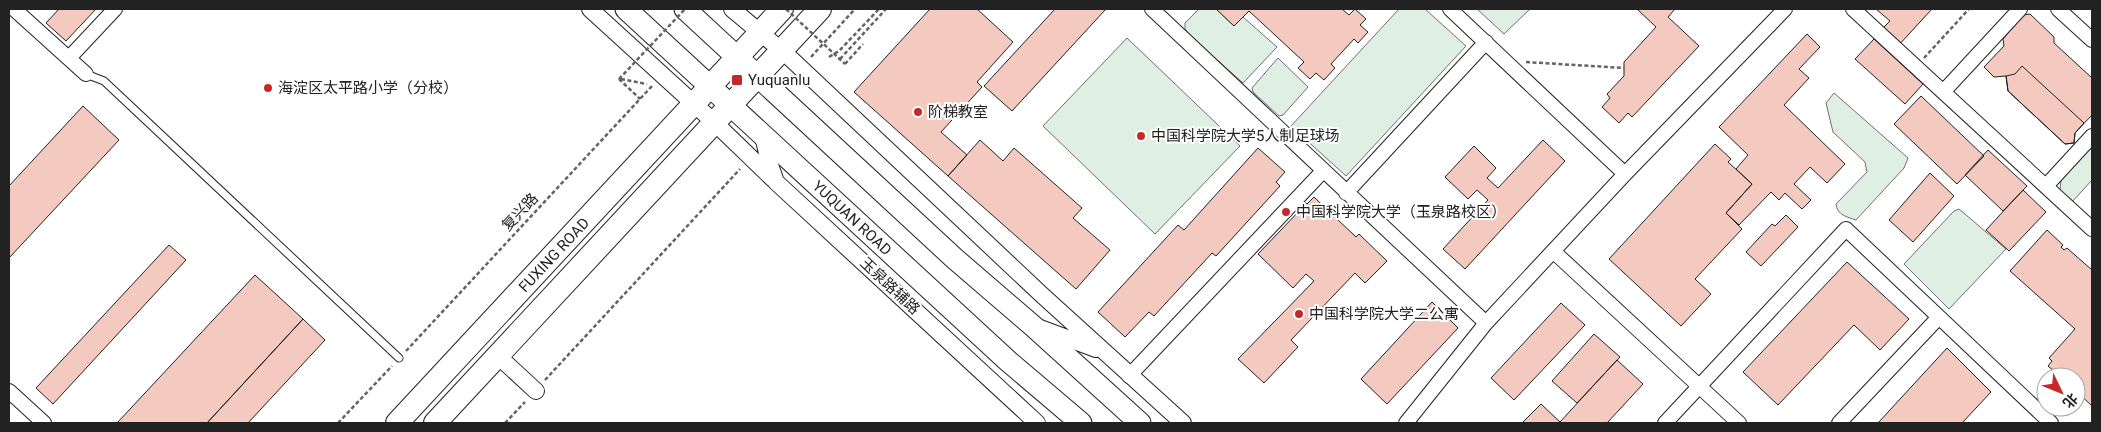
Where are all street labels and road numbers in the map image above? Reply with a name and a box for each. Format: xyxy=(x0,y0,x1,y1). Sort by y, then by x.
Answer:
street label: YUQUAN ROAD xyxy=(809,177,895,259)
street label: 复兴路 xyxy=(498,189,542,235)
street label: FUXING ROAD xyxy=(515,214,593,296)
street label: 玉泉路辅路 xyxy=(856,254,924,318)

